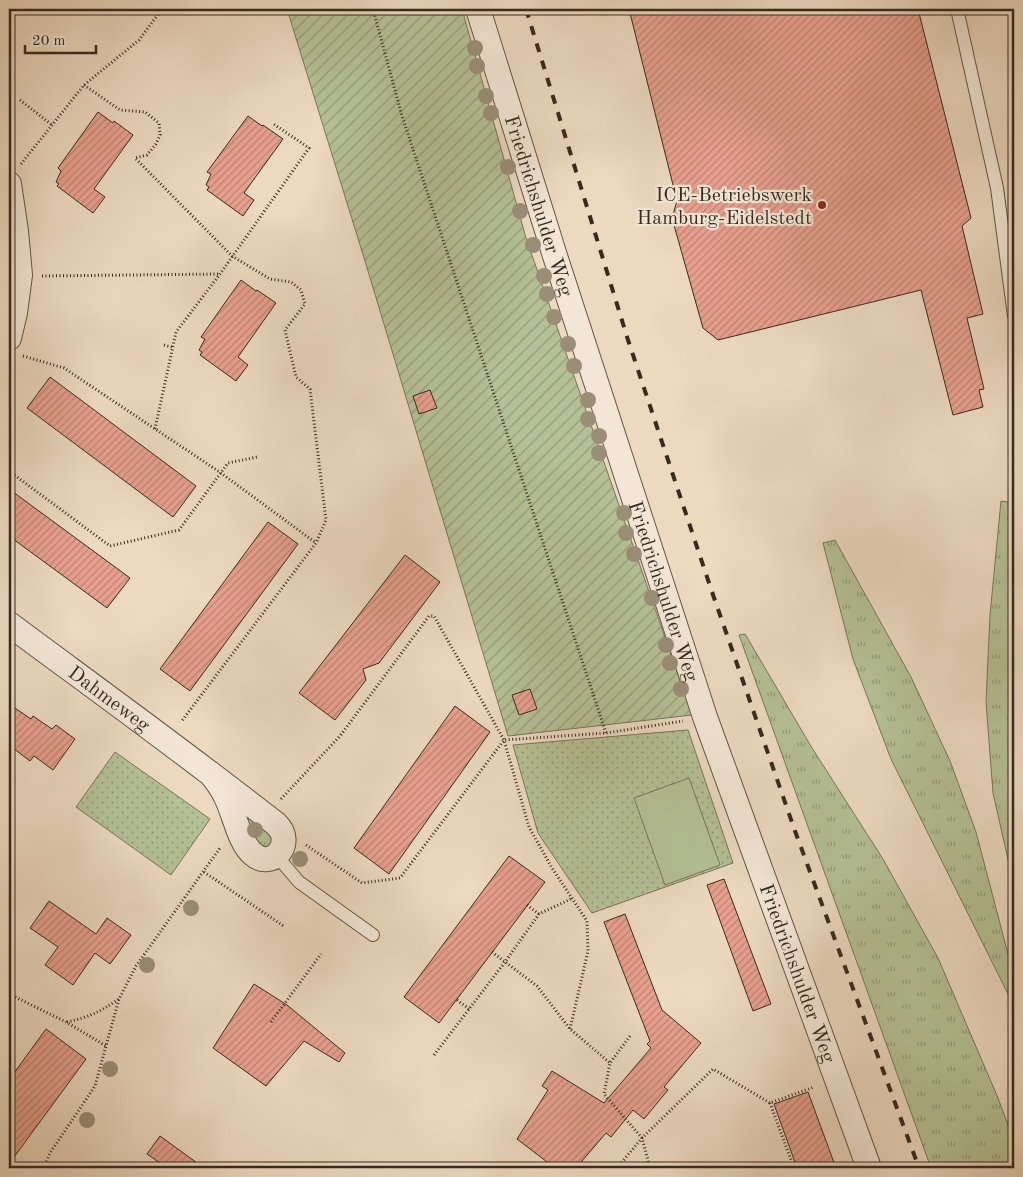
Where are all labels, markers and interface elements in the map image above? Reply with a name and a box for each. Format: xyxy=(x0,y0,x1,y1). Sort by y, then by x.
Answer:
scale bar xyxy=(25,22,96,54)
text: 20 m xyxy=(32,34,66,49)
street label: Friedrichshulder Weg xyxy=(500,113,576,299)
place label: ICE-Betriebswerk Hamburg-Eidelstedt xyxy=(637,186,812,229)
marker: ICE-Betriebswerk Hamburg-Eidelstedt xyxy=(816,199,828,211)
street label: Friedrichshulder Weg xyxy=(623,499,701,685)
street label: Dahmeweg xyxy=(64,663,153,737)
street label: Friedrichshulder Weg xyxy=(755,882,838,1066)

